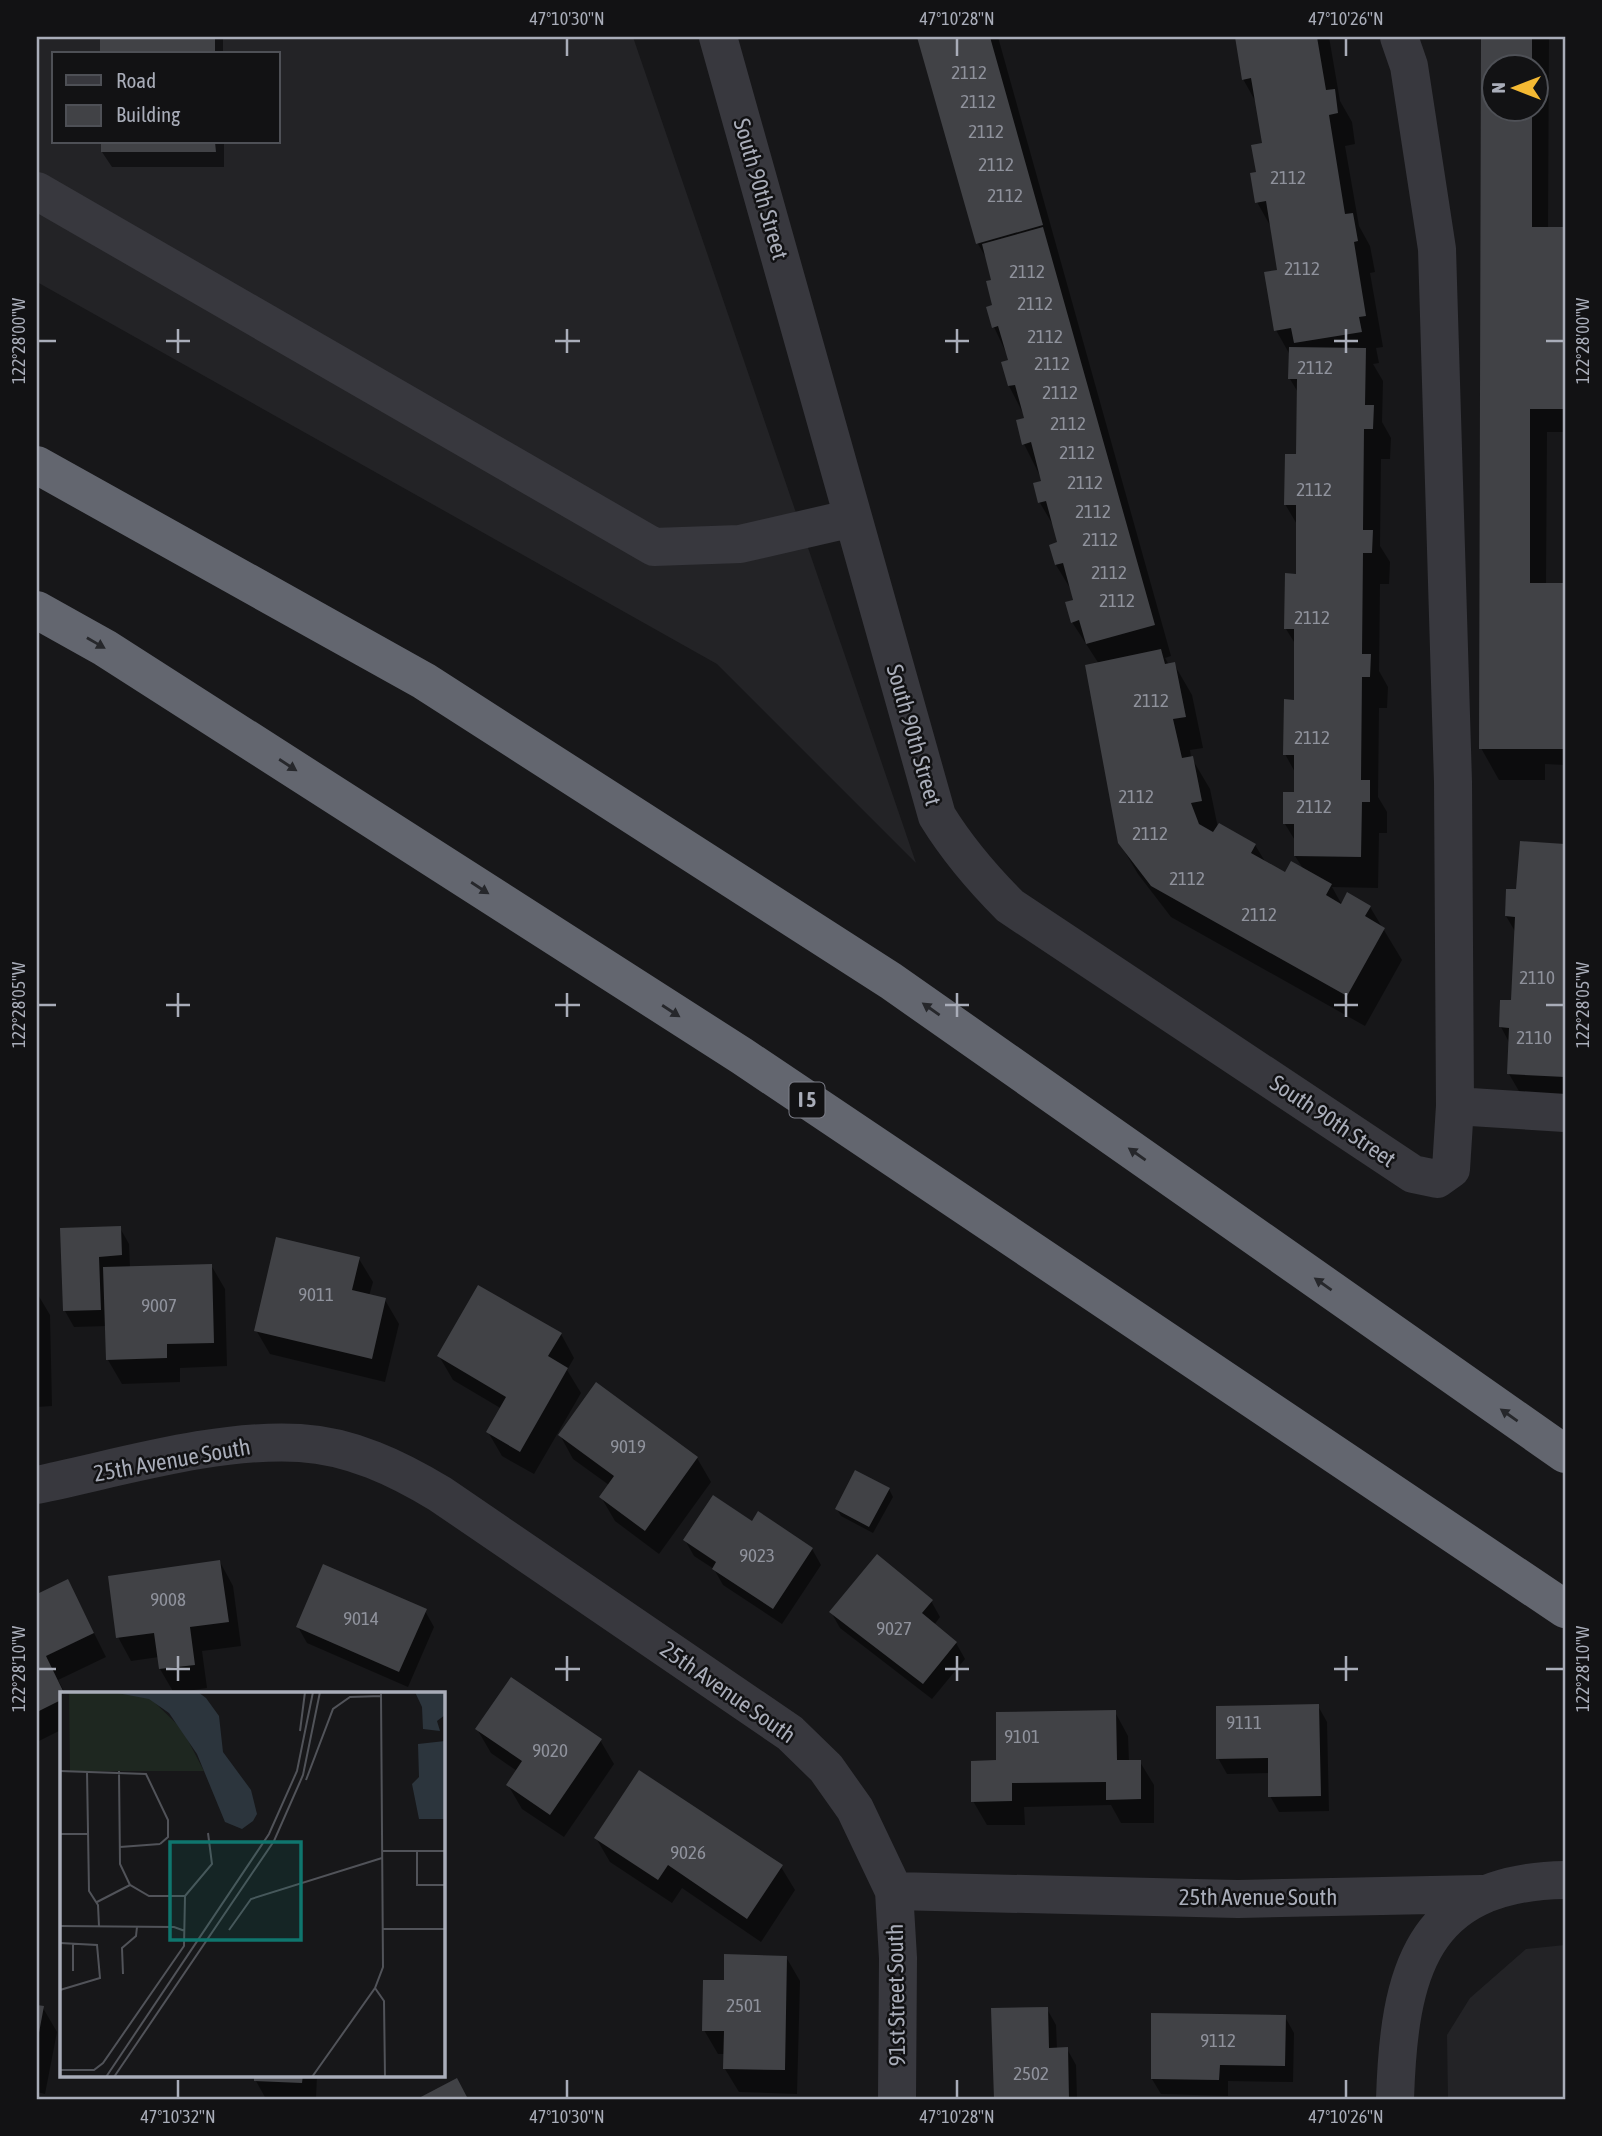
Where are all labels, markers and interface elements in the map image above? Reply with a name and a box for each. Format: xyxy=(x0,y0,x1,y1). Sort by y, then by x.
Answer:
text: 47°10'30"N xyxy=(529,8,605,29)
text: 47°10'28"N xyxy=(919,8,995,29)
text: 47°10'26"N xyxy=(1308,8,1384,29)
legend xyxy=(52,52,280,144)
north arrow xyxy=(1480,52,1550,122)
house number: 2112 xyxy=(951,61,987,83)
text: Road xyxy=(116,68,156,92)
text: N xyxy=(1487,82,1509,94)
house number: 2112 xyxy=(960,90,996,112)
text: Building xyxy=(116,102,180,126)
street label: South 90th Street xyxy=(728,115,794,263)
house number: 2112 xyxy=(968,120,1004,142)
house number: 2112 xyxy=(978,153,1014,175)
house number: 2112 xyxy=(1270,166,1306,188)
house number: 2112 xyxy=(987,184,1023,206)
house number: 2112 xyxy=(1284,257,1320,279)
house number: 2112 xyxy=(1009,260,1045,282)
house number: 2112 xyxy=(1017,292,1053,314)
text: 122°28'00"W xyxy=(8,298,29,384)
text: 122°28'00"W xyxy=(1572,298,1593,384)
house number: 2112 xyxy=(1027,325,1063,347)
house number: 2112 xyxy=(1034,352,1070,374)
house number: 2112 xyxy=(1297,356,1333,378)
house number: 2112 xyxy=(1042,381,1078,403)
house number: 2112 xyxy=(1050,412,1086,434)
house number: 2112 xyxy=(1059,441,1095,463)
house number: 2112 xyxy=(1067,471,1103,493)
house number: 2112 xyxy=(1296,478,1332,500)
house number: 2112 xyxy=(1075,500,1111,522)
house number: 2112 xyxy=(1082,528,1118,550)
house number: 2112 xyxy=(1091,561,1127,583)
house number: 2112 xyxy=(1099,589,1135,611)
house number: 2112 xyxy=(1294,606,1330,628)
one-way arrow xyxy=(86,637,106,649)
street label: South 90th Street xyxy=(881,661,947,809)
house number: 2112 xyxy=(1133,689,1169,711)
house number: 2112 xyxy=(1294,726,1330,748)
one-way arrow xyxy=(278,759,298,772)
house number: 2112 xyxy=(1118,785,1154,807)
house number: 2112 xyxy=(1296,795,1332,817)
house number: 2112 xyxy=(1132,822,1168,844)
house number: 2112 xyxy=(1169,867,1205,889)
one-way arrow xyxy=(470,882,489,895)
house number: 2112 xyxy=(1241,903,1277,925)
text: 122°28'05"W xyxy=(8,962,29,1048)
text: 122°28'05"W xyxy=(1572,962,1593,1048)
house number: 2110 xyxy=(1519,966,1555,988)
one-way arrow xyxy=(922,1002,940,1016)
one-way arrow xyxy=(662,1004,680,1018)
house number: 2110 xyxy=(1516,1026,1552,1048)
street label: South 90th Street xyxy=(1265,1070,1401,1172)
road number: I 5 xyxy=(790,1082,824,1118)
one-way arrow xyxy=(1128,1147,1146,1161)
one-way arrow xyxy=(1314,1277,1332,1291)
house number: 9011 xyxy=(298,1283,334,1305)
house number: 9007 xyxy=(141,1294,177,1316)
one-way arrow xyxy=(1500,1408,1518,1422)
street label: 25th Avenue South xyxy=(92,1433,252,1487)
house number: 9019 xyxy=(610,1435,646,1457)
house number: 9023 xyxy=(739,1544,775,1566)
house number: 9008 xyxy=(150,1588,186,1610)
house number: 9014 xyxy=(343,1607,379,1629)
house number: 9027 xyxy=(876,1617,912,1639)
text: 122°28'10"W xyxy=(8,1626,29,1712)
text: 122°28'10"W xyxy=(1572,1626,1593,1712)
street label: 25th Avenue South xyxy=(656,1636,800,1748)
inset map xyxy=(60,1692,444,2076)
house number: 9111 xyxy=(1226,1711,1262,1733)
house number: 9101 xyxy=(1004,1725,1040,1747)
house number: 9020 xyxy=(532,1739,568,1761)
house number: 9026 xyxy=(670,1841,706,1863)
street label: 25th Avenue South xyxy=(1179,1884,1337,1910)
street label: 91st Street South xyxy=(882,1924,910,2066)
house number: 2501 xyxy=(726,1994,762,2016)
house number: 9112 xyxy=(1200,2029,1236,2051)
house number: 2502 xyxy=(1013,2062,1049,2084)
text: 47°10'32"N xyxy=(140,2106,216,2127)
text: 47°10'30"N xyxy=(529,2106,605,2127)
text: 47°10'28"N xyxy=(919,2106,995,2127)
text: 47°10'26"N xyxy=(1308,2106,1384,2127)

